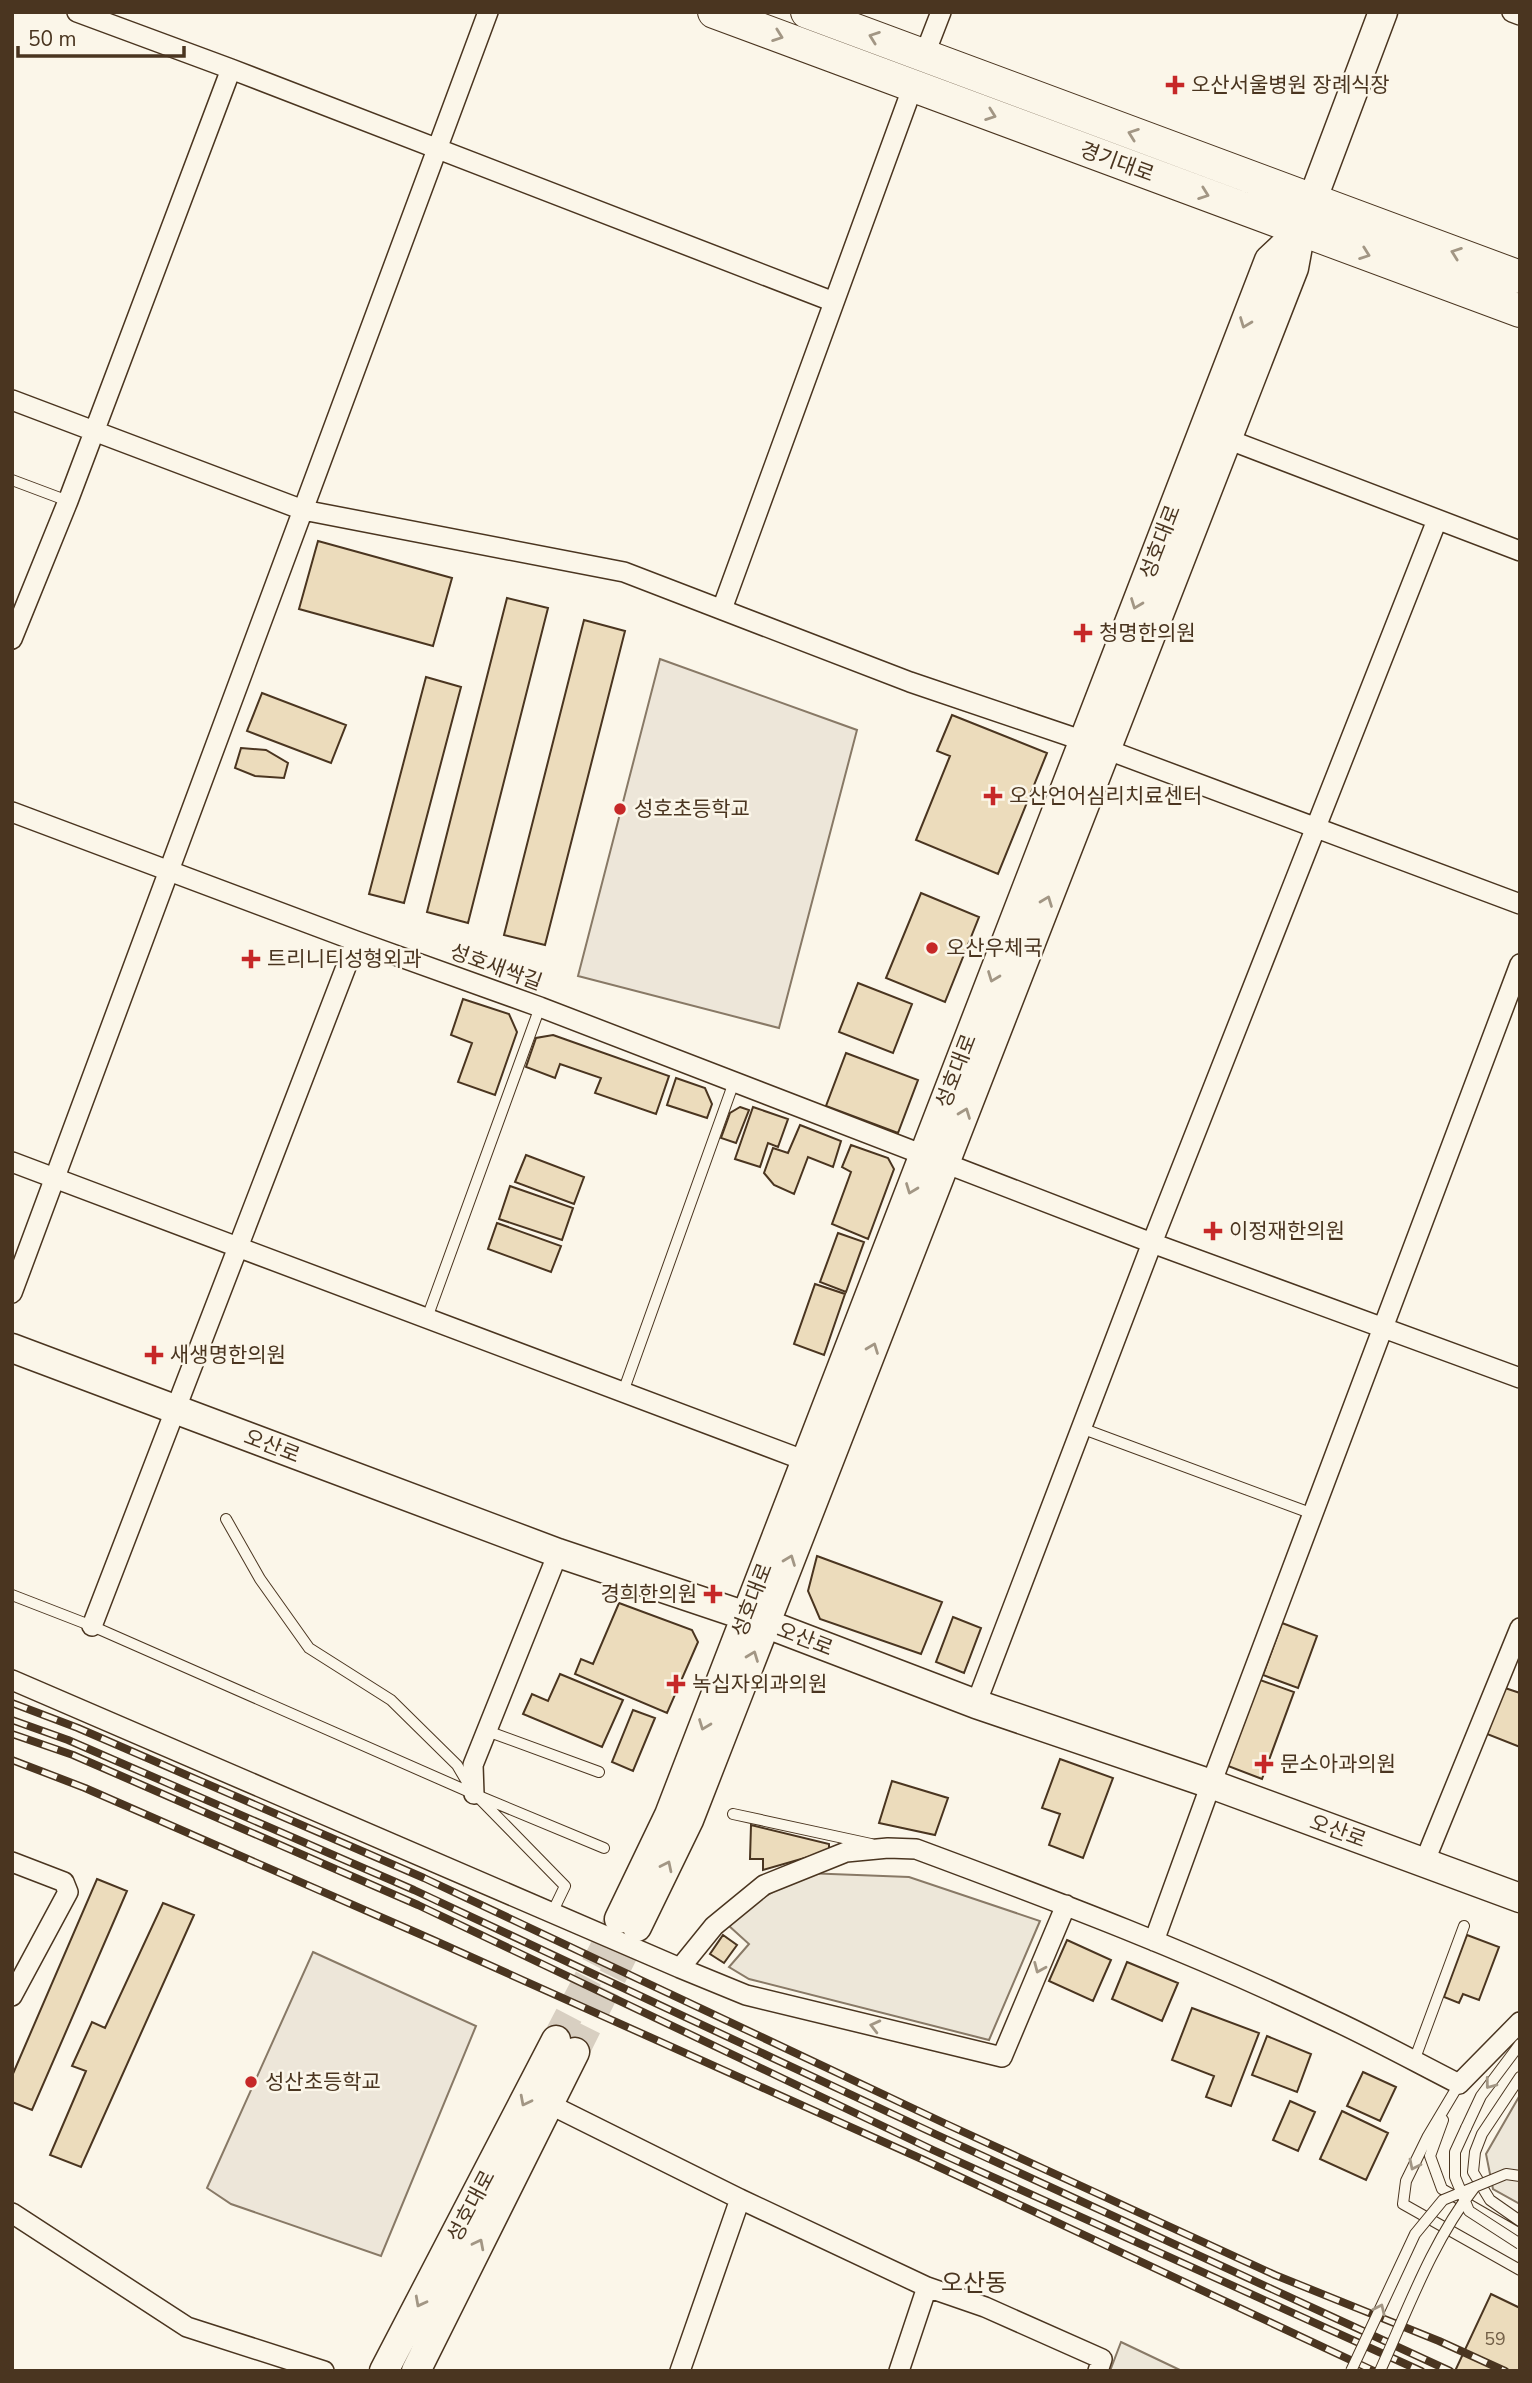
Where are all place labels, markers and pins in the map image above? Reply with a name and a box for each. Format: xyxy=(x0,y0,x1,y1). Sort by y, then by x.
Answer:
place label: 오산서울병원 장례식장 xyxy=(1191,71,1390,99)
marker: 오산서울병원 장례식장 xyxy=(1165,75,1185,95)
place label: 청명한의원 xyxy=(1099,619,1196,647)
marker: 청명한의원 xyxy=(1073,623,1093,643)
place label: 오산언어심리치료센터 xyxy=(1009,782,1202,810)
marker: 오산언어심리치료센터 xyxy=(983,786,1003,806)
place label: 성호초등학교 xyxy=(634,795,750,823)
marker: 성호초등학교 xyxy=(612,801,628,817)
place label: 오산우체국 xyxy=(946,934,1043,962)
marker: 오산우체국 xyxy=(924,940,940,956)
place label: 트리니티성형외과 xyxy=(267,945,422,973)
marker: 트리니티성형외과 xyxy=(241,949,261,969)
place label: 이정재한의원 xyxy=(1229,1217,1345,1245)
marker: 이정재한의원 xyxy=(1203,1221,1223,1241)
place label: 새생명한의원 xyxy=(170,1341,286,1369)
marker: 새생명한의원 xyxy=(144,1345,164,1365)
place label: 경희한의원 xyxy=(600,1580,697,1608)
marker: 경희한의원 xyxy=(703,1584,723,1604)
place label: 녹십자외과의원 xyxy=(692,1670,827,1698)
marker: 녹십자외과의원 xyxy=(666,1674,686,1694)
place label: 문소아과의원 xyxy=(1280,1750,1396,1778)
marker: 문소아과의원 xyxy=(1254,1754,1274,1774)
place label: 성산초등학교 xyxy=(265,2068,381,2096)
marker: 성산초등학교 xyxy=(243,2074,259,2090)

